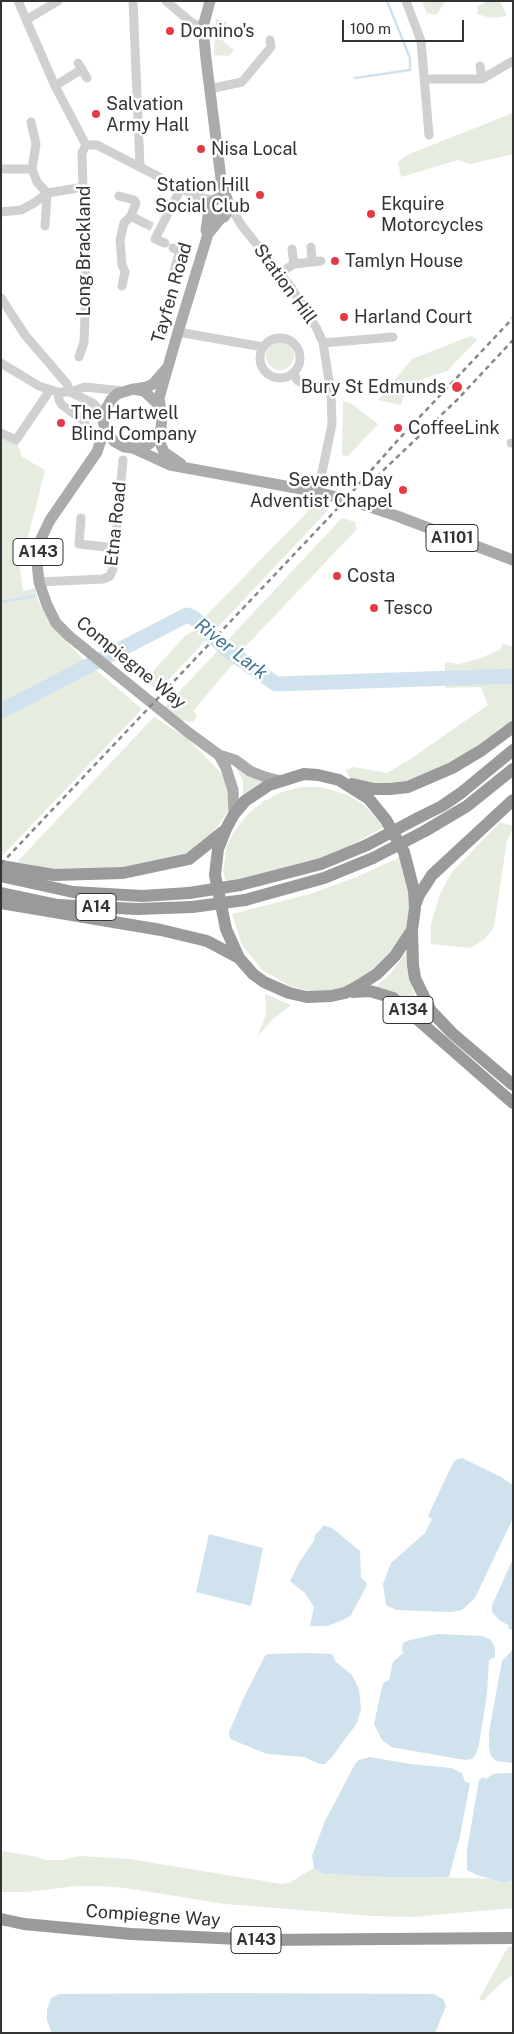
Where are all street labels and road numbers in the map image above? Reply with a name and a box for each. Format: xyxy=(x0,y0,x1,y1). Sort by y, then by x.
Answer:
street label: Long Brackland xyxy=(73,185,95,317)
street label: Tayfen Road xyxy=(147,240,197,346)
street label: Station Hill xyxy=(249,240,321,328)
street label: Etna Road xyxy=(101,481,131,567)
road number: A1101 xyxy=(426,524,478,552)
road number: A143 xyxy=(13,538,63,566)
street label: Compiegne Way xyxy=(72,612,190,714)
road number: A14 xyxy=(76,894,116,920)
road number: A134 xyxy=(383,996,433,1024)
street label: Compiegne Way xyxy=(85,1901,221,1931)
road number: A143 xyxy=(231,1926,281,1954)

